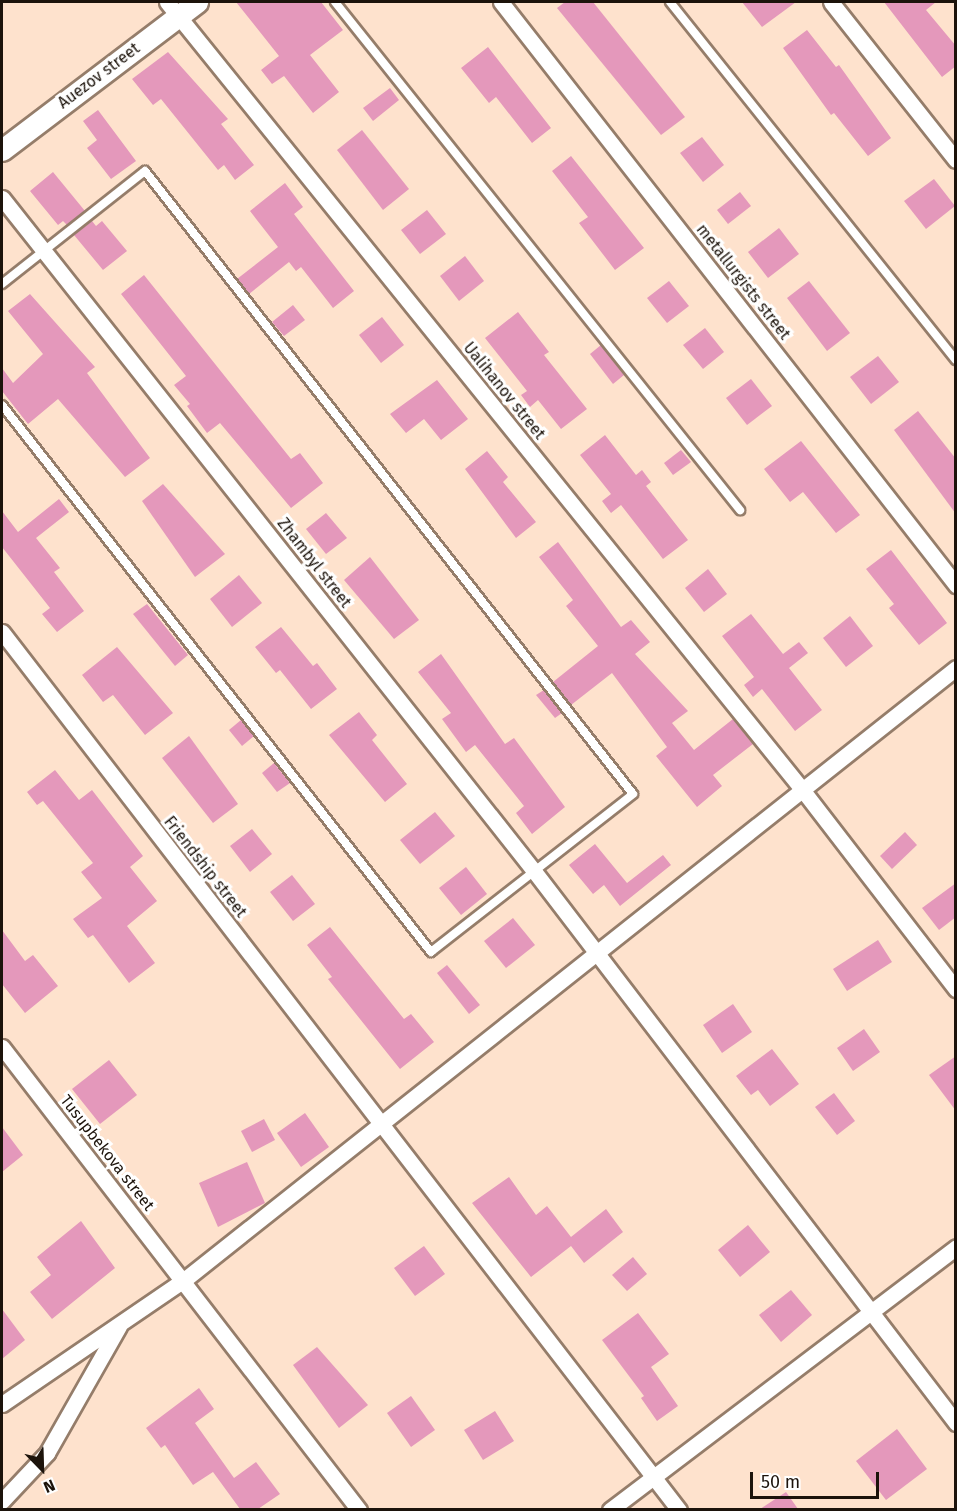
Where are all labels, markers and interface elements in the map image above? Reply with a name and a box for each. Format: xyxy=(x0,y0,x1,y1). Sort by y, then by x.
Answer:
street label: Auezov street xyxy=(54,39,144,113)
street label: metallurgists street xyxy=(692,220,794,344)
street label: Ualihanov street xyxy=(459,339,549,443)
street label: Zhambyl street xyxy=(273,514,355,612)
street label: Friendship street xyxy=(160,813,250,921)
street label: Tusupbekova street xyxy=(56,1091,158,1215)
north arrow xyxy=(12,1439,72,1499)
scale bar xyxy=(753,1460,882,1498)
text: 50 m xyxy=(761,1471,800,1493)
text: N xyxy=(41,1475,58,1497)

